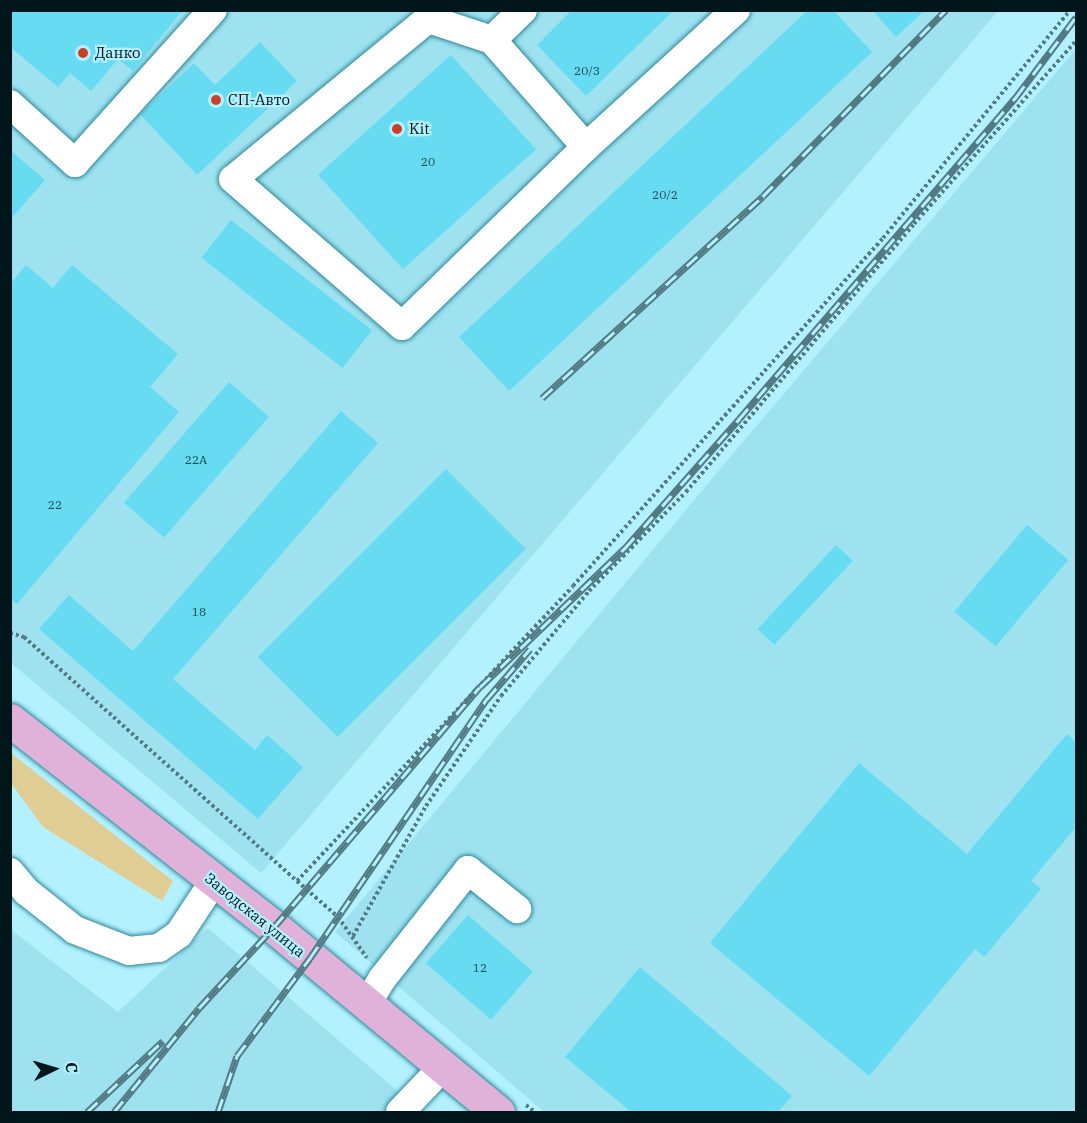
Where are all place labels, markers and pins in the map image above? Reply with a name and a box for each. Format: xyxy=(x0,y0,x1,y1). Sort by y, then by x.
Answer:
place label: Данко xyxy=(95,44,140,62)
marker: Данко xyxy=(76,46,90,60)
place label: СП-Авто xyxy=(228,91,290,109)
marker: СП-Авто xyxy=(209,93,223,107)
place label: Kit xyxy=(409,120,430,138)
marker: Kit xyxy=(390,122,404,136)

